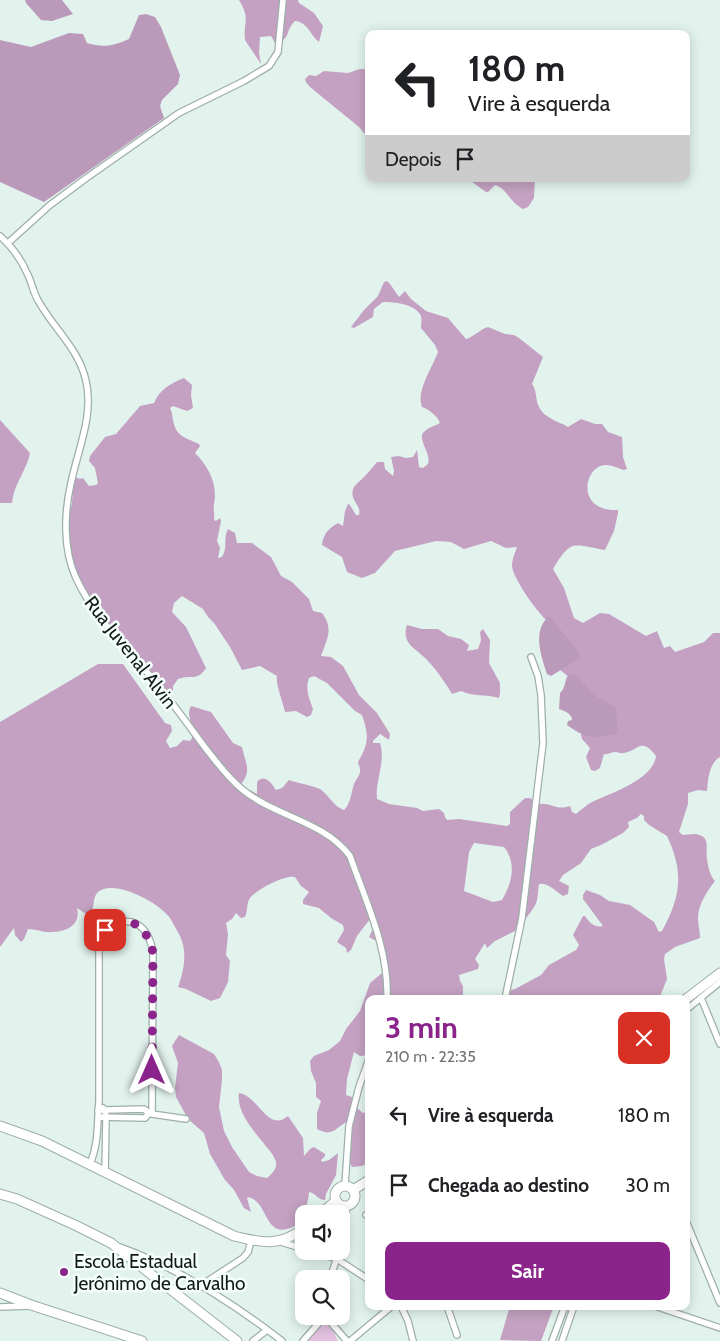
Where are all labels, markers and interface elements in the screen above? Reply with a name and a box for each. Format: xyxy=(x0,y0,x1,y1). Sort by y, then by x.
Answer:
text: 180 m xyxy=(468,47,565,90)
icon: left xyxy=(385,50,450,115)
text: Vire à esquerda xyxy=(468,90,610,117)
icon: arrive xyxy=(451,145,479,173)
text: Depois xyxy=(385,148,441,171)
street label: Rua Juvenal Alvin xyxy=(80,591,182,713)
pin xyxy=(84,909,126,951)
icon: arrive xyxy=(91,916,119,944)
text: 3 min xyxy=(385,1009,458,1046)
button: close xyxy=(618,1012,670,1064)
position arrow xyxy=(125,1043,177,1095)
text: 210 m · 22:35 xyxy=(385,1047,476,1066)
icon: left xyxy=(385,1101,413,1129)
text: Vire à esquerda xyxy=(428,1104,554,1127)
text: 180 m xyxy=(618,1104,670,1127)
icon: arrive xyxy=(385,1171,413,1199)
text: Chegada ao destino xyxy=(428,1174,589,1197)
text: 30 m xyxy=(626,1174,670,1197)
map controls xyxy=(295,1205,350,1325)
button: sound xyxy=(295,1205,350,1260)
button: Sair xyxy=(385,1242,670,1300)
place label: Escola Estadual Jerônimo de Carvalho xyxy=(73,1250,246,1295)
marker: Escola Estadual Jerônimo de Carvalho xyxy=(58,1266,70,1278)
button: search xyxy=(295,1270,350,1325)

